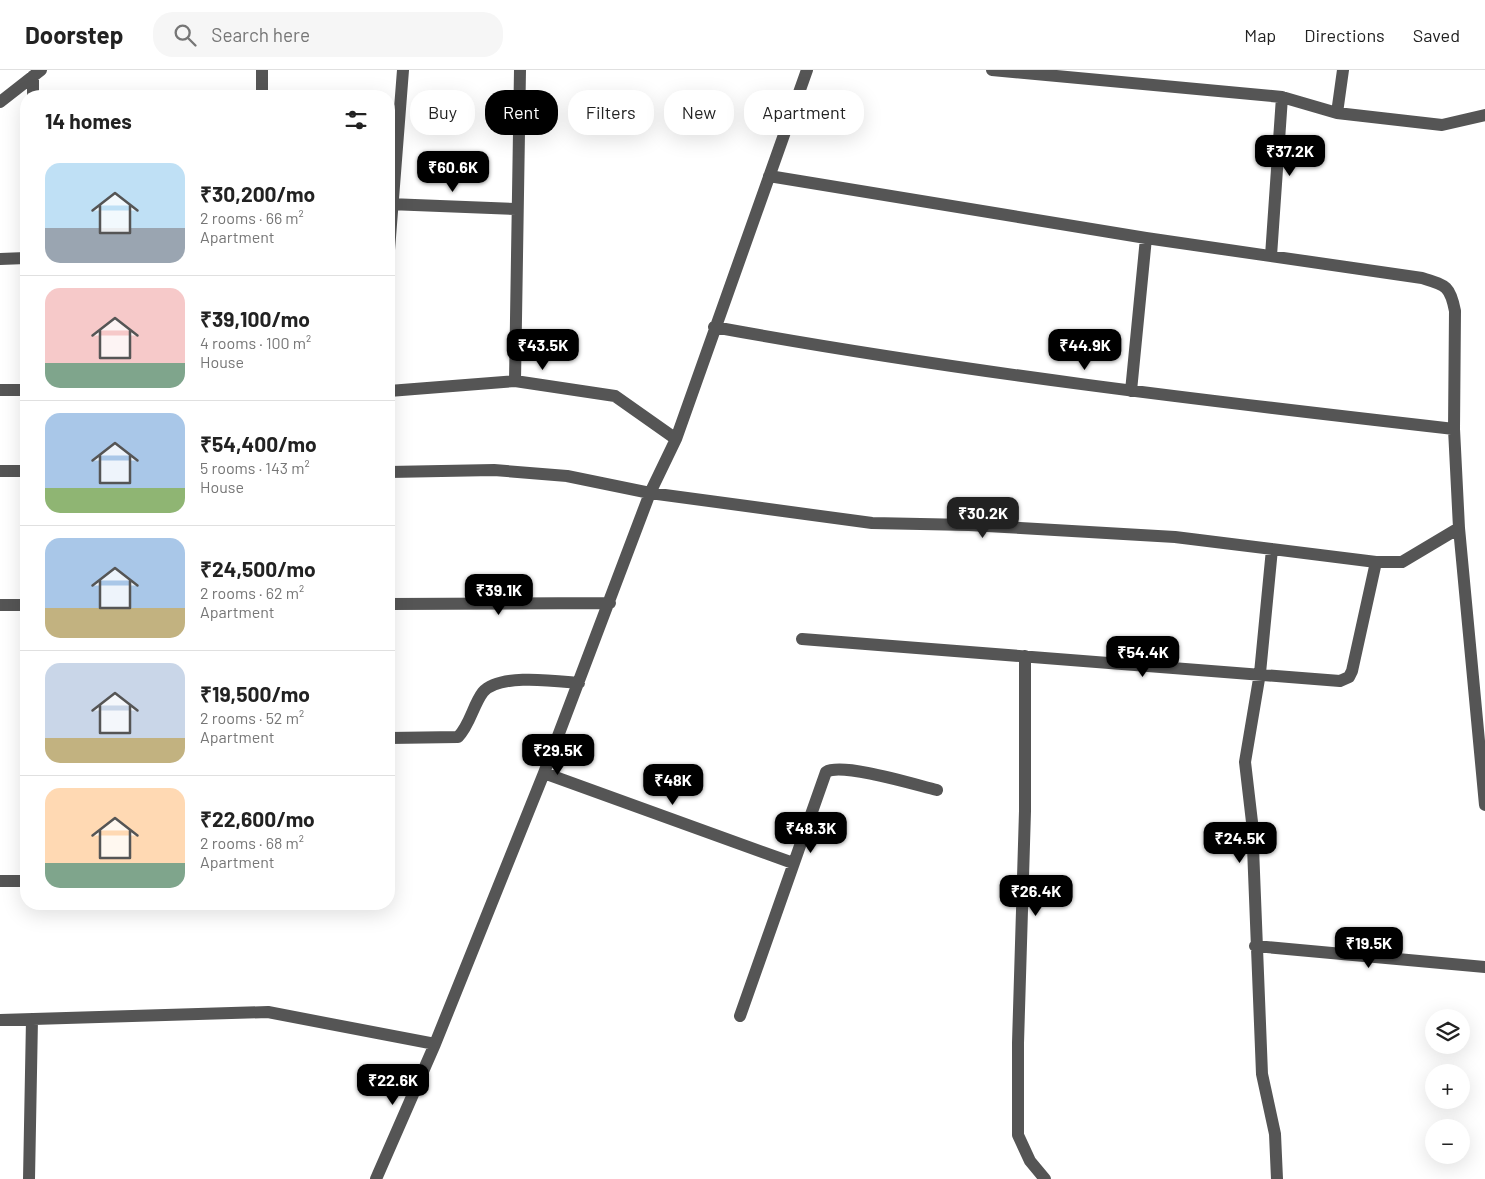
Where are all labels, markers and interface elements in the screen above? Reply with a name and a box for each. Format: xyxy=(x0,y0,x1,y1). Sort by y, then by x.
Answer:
search box xyxy=(153,12,503,57)
text: Doorstep xyxy=(25,20,123,49)
icon: search xyxy=(171,21,199,49)
text: Search here xyxy=(211,23,310,46)
text: Map xyxy=(1244,24,1276,46)
text: Directions xyxy=(1304,24,1385,46)
text: Saved xyxy=(1413,24,1460,46)
chip: Buy xyxy=(410,90,475,135)
chip: Rent xyxy=(485,90,558,135)
chip: Filters xyxy=(568,90,654,135)
chip: New xyxy=(664,90,734,135)
chip: Apartment xyxy=(744,90,864,135)
icon: filters xyxy=(342,106,370,134)
text: 14 homes xyxy=(45,108,132,133)
pin: ₹37.2K xyxy=(1249,134,1331,177)
text: ₹37.2K xyxy=(1266,141,1314,160)
pin: ₹60.6K xyxy=(412,150,494,193)
text: ₹60.6K xyxy=(428,157,478,176)
text: ₹30,200/mo xyxy=(200,181,315,206)
icon: home xyxy=(85,183,145,243)
text: 2 rooms · 66 m² xyxy=(200,208,304,227)
text: Apartment xyxy=(200,227,275,246)
text: ₹39,100/mo xyxy=(200,306,310,331)
icon: home xyxy=(85,308,145,368)
pin: ₹43.5K xyxy=(502,328,584,371)
pin: ₹44.9K xyxy=(1044,328,1126,371)
text: 4 rooms · 100 m² xyxy=(200,333,311,352)
text: ₹43.5K xyxy=(518,335,568,354)
text: ₹44.9K xyxy=(1059,335,1111,354)
text: House xyxy=(200,352,244,371)
text: ₹54,400/mo xyxy=(200,431,317,456)
icon: home xyxy=(85,433,145,493)
text: 5 rooms · 143 m² xyxy=(200,458,310,477)
text: House xyxy=(200,477,244,496)
pin: ₹30.2K xyxy=(942,496,1024,539)
text: ₹30.2K xyxy=(958,503,1008,522)
text: ₹24,500/mo xyxy=(200,556,316,581)
icon: home xyxy=(85,558,145,618)
pin: ₹39.1K xyxy=(458,574,540,616)
text: ₹39.1K xyxy=(476,580,522,599)
text: 2 rooms · 62 m² xyxy=(200,583,304,602)
text: Apartment xyxy=(200,602,275,621)
pin: ₹54.4K xyxy=(1102,636,1184,678)
text: ₹54.4K xyxy=(1117,642,1169,661)
text: ₹19,500/mo xyxy=(200,681,310,706)
icon: home xyxy=(85,683,145,743)
text: 2 rooms · 52 m² xyxy=(200,708,304,727)
text: Apartment xyxy=(200,727,275,746)
pin: ₹29.5K xyxy=(517,734,599,776)
text: ₹29.5K xyxy=(533,740,583,759)
pin: ₹48K xyxy=(643,764,703,806)
text: ₹48K xyxy=(654,770,692,789)
text: ₹22,600/mo xyxy=(200,806,315,831)
icon: home xyxy=(85,808,145,868)
pin: ₹48.3K xyxy=(770,812,852,854)
text: ₹48.3K xyxy=(786,818,836,837)
pin: ₹24.5K xyxy=(1199,822,1281,864)
text: ₹24.5K xyxy=(1215,828,1265,847)
text: 2 rooms · 68 m² xyxy=(200,833,304,852)
text: Apartment xyxy=(200,852,275,871)
pin: ₹26.4K xyxy=(995,874,1077,917)
text: ₹26.4K xyxy=(1011,881,1061,900)
pin: ₹19.5K xyxy=(1328,926,1410,969)
text: ₹19.5K xyxy=(1346,933,1392,952)
map controls xyxy=(1425,1009,1470,1164)
button: layers xyxy=(1425,1009,1470,1054)
pin: ₹22.6K xyxy=(352,1064,434,1106)
button: + xyxy=(1425,1064,1470,1109)
text: ₹22.6K xyxy=(368,1070,418,1089)
button: − xyxy=(1425,1119,1470,1164)

